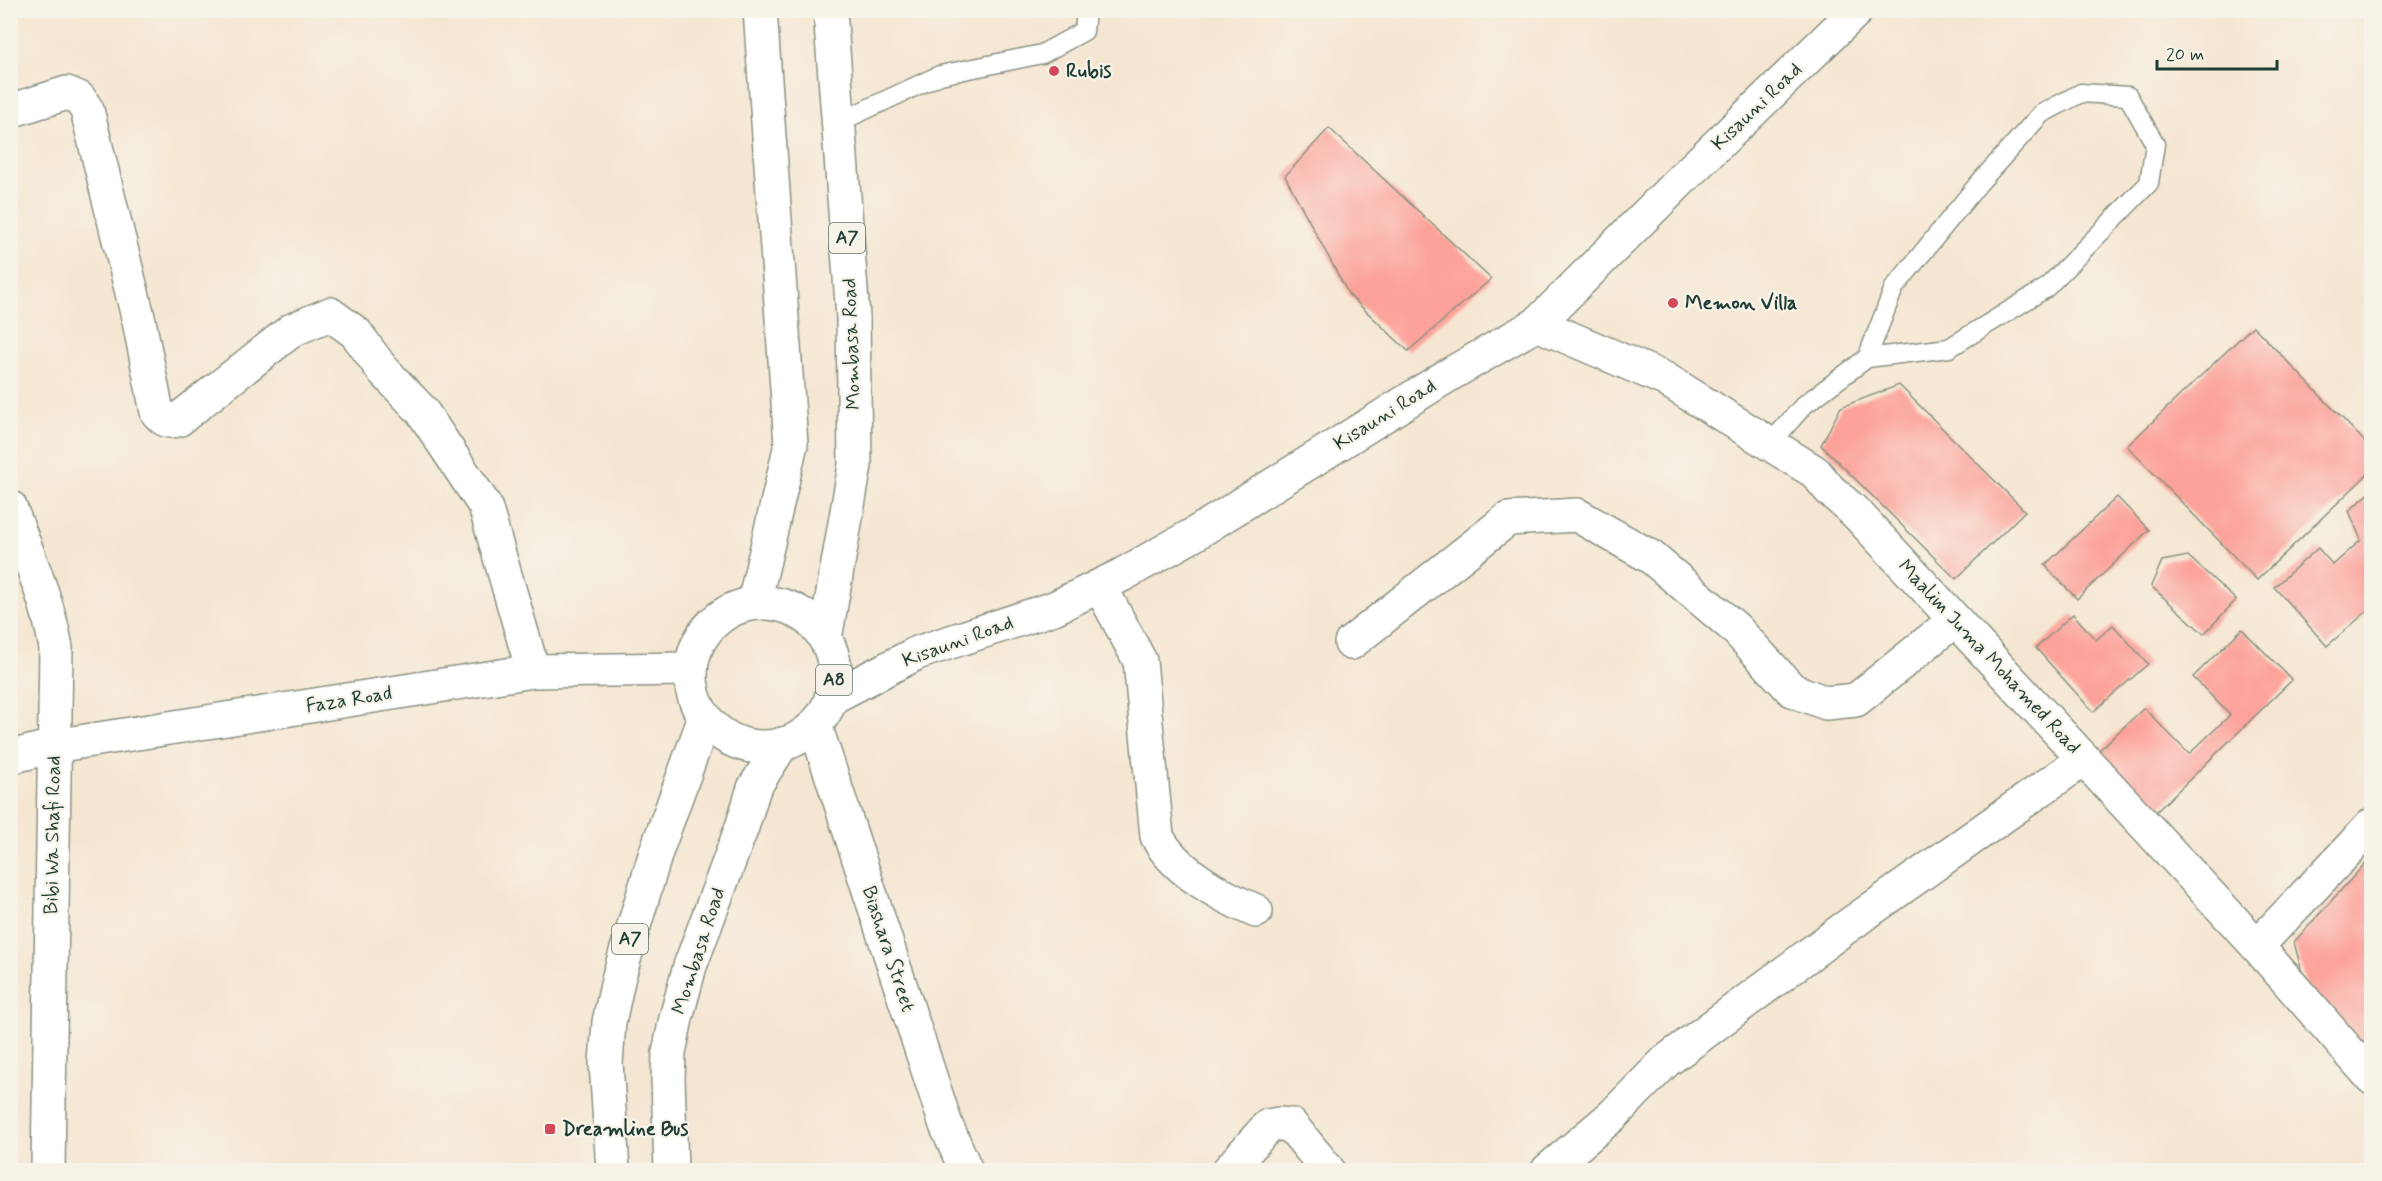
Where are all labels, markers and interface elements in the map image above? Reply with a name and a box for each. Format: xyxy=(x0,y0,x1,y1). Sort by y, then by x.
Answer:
scale bar xyxy=(2157,33,2277,71)
text: 20 m xyxy=(2166,43,2204,67)
street label: Kisauni Road xyxy=(1706,57,1808,157)
place label: Rubis xyxy=(1066,58,1112,85)
marker: Rubis xyxy=(1047,64,1061,78)
road number: A7 xyxy=(829,223,865,253)
street label: Mombasa Road xyxy=(836,278,868,410)
place label: Memon Villa xyxy=(1685,290,1797,317)
marker: Memon Villa xyxy=(1666,296,1680,310)
street label: Kisauni Road xyxy=(1329,373,1441,457)
street label: Maalim Juma Mohamed Road xyxy=(1891,554,2087,760)
street label: Kisauni Road xyxy=(899,609,1017,675)
road number: A8 xyxy=(816,665,852,695)
street label: Faza Road xyxy=(304,680,394,720)
street label: Bibi Wa Shafi Road xyxy=(38,755,68,915)
street label: Biashara Street xyxy=(855,883,921,1015)
street label: Mombasa Road xyxy=(666,884,732,1018)
road number: A7 xyxy=(612,924,648,954)
place label: Dreamline Bus xyxy=(562,1116,689,1143)
marker: Dreamline Bus xyxy=(543,1122,557,1136)

